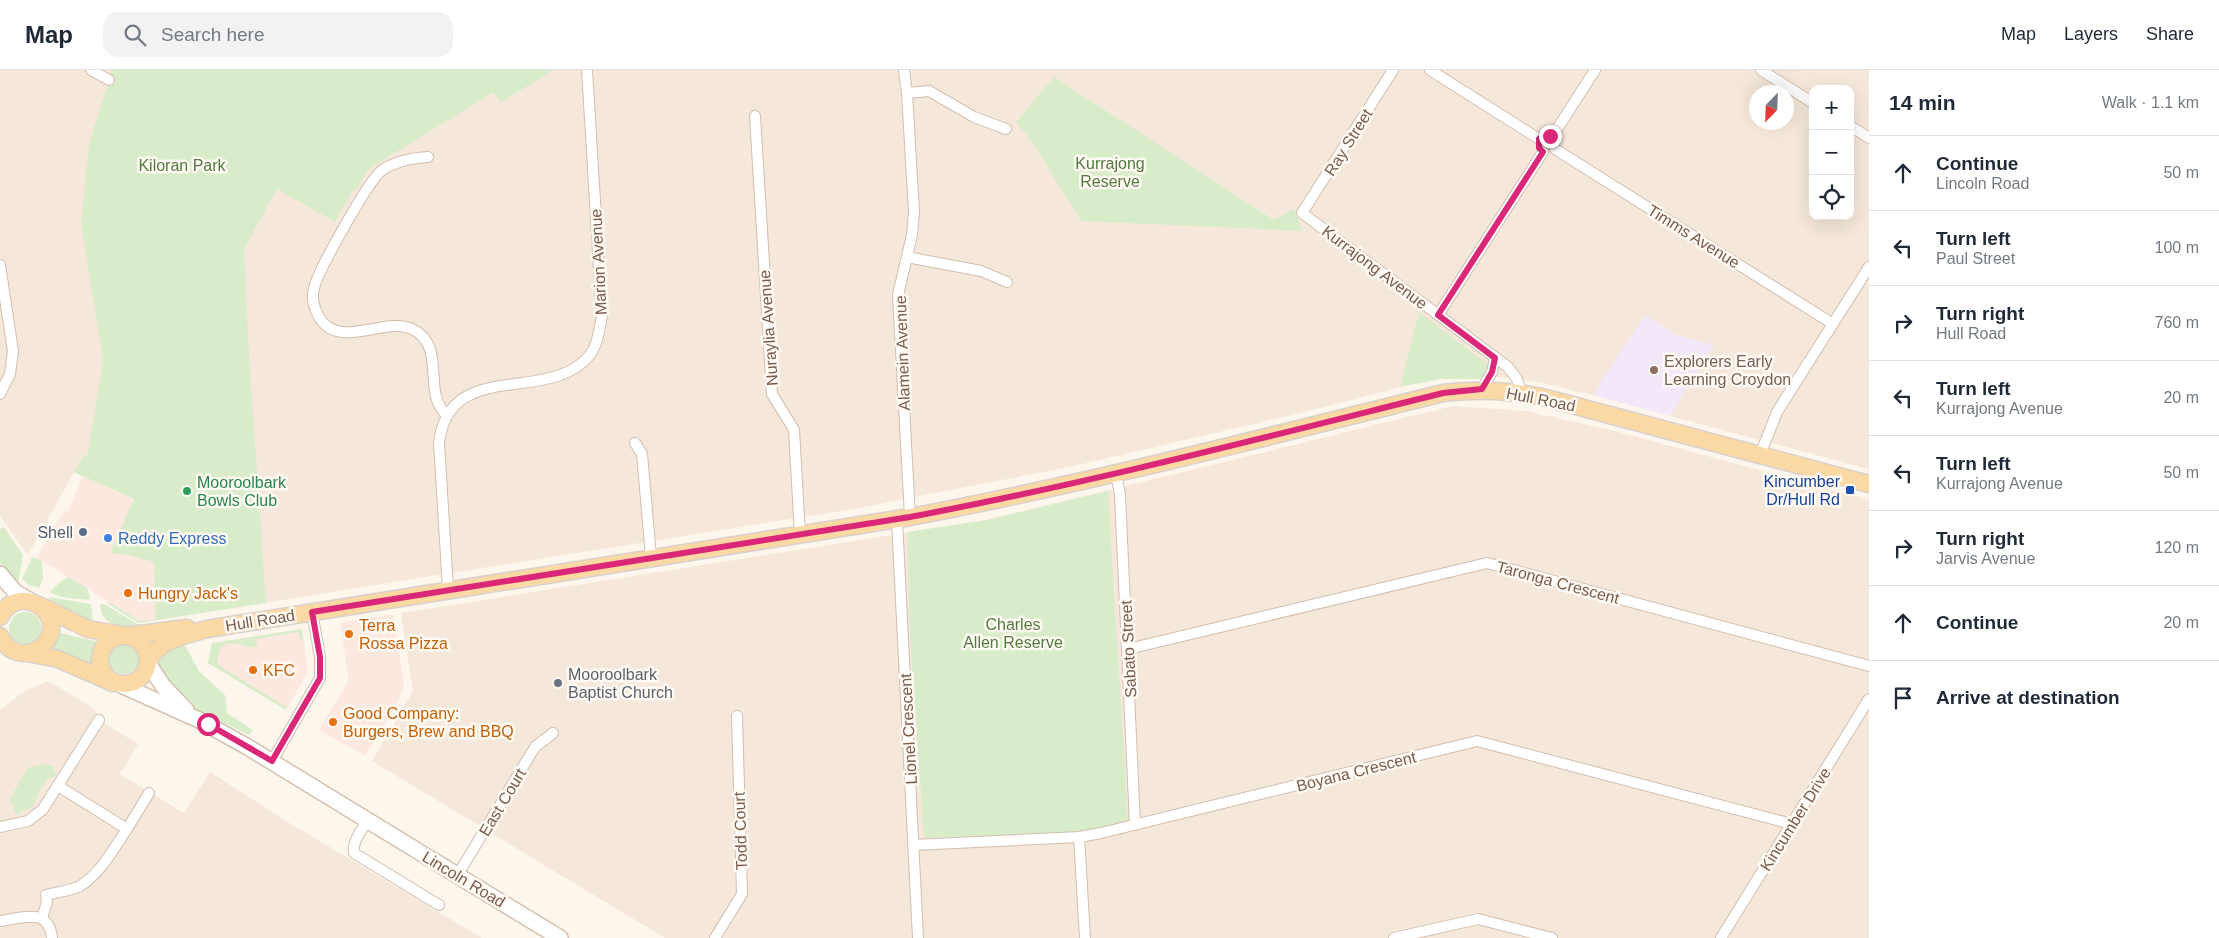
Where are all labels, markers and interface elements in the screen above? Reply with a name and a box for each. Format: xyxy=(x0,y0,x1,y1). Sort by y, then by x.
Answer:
search box xyxy=(103,12,453,57)
text: Map xyxy=(25,21,73,48)
icon: search xyxy=(121,21,149,49)
text: Search here xyxy=(161,24,265,45)
text: Map xyxy=(2001,24,2036,44)
text: Layers xyxy=(2064,24,2118,44)
text: Share xyxy=(2146,24,2194,44)
north arrow xyxy=(1749,85,1794,130)
map controls xyxy=(1809,85,1854,220)
button: + xyxy=(1809,85,1854,130)
text: 14 min xyxy=(1889,91,1956,114)
text: Walk · 1.1 km xyxy=(2102,94,2199,111)
street label: Ray Street xyxy=(1321,105,1376,179)
route end xyxy=(1539,125,1562,148)
button: − xyxy=(1809,130,1854,175)
text: Continue xyxy=(1936,153,2018,174)
park label: Kurrajong Reserve xyxy=(1075,155,1145,190)
park label: Kiloran Park xyxy=(138,157,227,174)
icon: ahead xyxy=(1889,159,1917,187)
text: 50 m xyxy=(2163,164,2199,181)
button: locate xyxy=(1809,175,1854,220)
text: Lincoln Road xyxy=(1936,175,2029,192)
street label: Timms Avenue xyxy=(1645,201,1743,271)
street label: Marion Avenue xyxy=(587,208,610,316)
street label: Kurrajong Avenue xyxy=(1319,222,1431,312)
text: Turn left xyxy=(1936,228,2011,249)
icon: left xyxy=(1889,234,1917,262)
text: 100 m xyxy=(2155,239,2199,256)
text: Paul Street xyxy=(1936,250,2015,267)
street label: Nuraylia Avenue xyxy=(756,269,781,387)
street label: Alamein Avenue xyxy=(892,295,913,411)
text: Turn right xyxy=(1936,303,2024,324)
icon: right xyxy=(1889,309,1917,337)
text: 760 m xyxy=(2155,314,2199,331)
text: Hull Road xyxy=(1936,325,2006,342)
place label: Explorers Early Learning Croydon xyxy=(1664,353,1791,388)
marker: Explorers Early Learning Croydon xyxy=(1648,364,1660,376)
text: Turn left xyxy=(1936,378,2011,399)
street label: Hull Road xyxy=(1505,384,1577,415)
icon: left xyxy=(1889,384,1917,412)
text: 20 m xyxy=(2163,389,2199,406)
text: Kurrajong Avenue xyxy=(1936,400,2063,417)
text: Turn left xyxy=(1936,453,2011,474)
icon: left xyxy=(1889,459,1917,487)
text: 50 m xyxy=(2163,464,2199,481)
place label: Kincumber Dr/Hull Rd xyxy=(1764,473,1841,508)
place label: Mooroolbark Bowls Club xyxy=(197,474,287,509)
text: Kurrajong Avenue xyxy=(1936,475,2063,492)
marker: Kincumber Dr/Hull Rd xyxy=(1844,484,1856,496)
marker: Mooroolbark Bowls Club xyxy=(181,485,193,497)
place label: Shell xyxy=(37,524,73,541)
marker: Shell xyxy=(77,526,89,538)
text: Turn right xyxy=(1936,528,2024,549)
place label: Reddy Express xyxy=(118,530,227,547)
marker: Reddy Express xyxy=(102,532,114,544)
icon: right xyxy=(1889,534,1917,562)
text: 120 m xyxy=(2155,539,2199,556)
text: Jarvis Avenue xyxy=(1936,550,2035,567)
street label: Taronga Crescent xyxy=(1495,558,1622,607)
place label: Hungry Jack's xyxy=(138,585,238,602)
marker: Hungry Jack's xyxy=(122,587,134,599)
street label: Sabato Street xyxy=(1117,599,1140,698)
street label: Hull Road xyxy=(224,607,296,634)
icon: ahead xyxy=(1889,609,1917,637)
text: Continue xyxy=(1936,612,2018,633)
text: 20 m xyxy=(2163,614,2199,631)
park label: Charles Allen Reserve xyxy=(963,616,1063,651)
place label: Terra Rossa Pizza xyxy=(359,617,448,652)
marker: Terra Rossa Pizza xyxy=(343,628,355,640)
place label: KFC xyxy=(263,662,295,679)
marker: KFC xyxy=(247,664,259,676)
place label: Mooroolbark Baptist Church xyxy=(568,666,673,701)
street label: Lionel Crescent xyxy=(897,672,920,785)
marker: Mooroolbark Baptist Church xyxy=(552,677,564,689)
icon: arrive xyxy=(1889,684,1917,712)
text: Arrive at destination xyxy=(1936,687,2120,708)
place label: Good Company: Burgers, Brew and BBQ xyxy=(343,705,514,740)
route start xyxy=(197,713,220,736)
marker: Good Company: Burgers, Brew and BBQ xyxy=(327,716,339,728)
street label: Boyana Crescent xyxy=(1295,748,1418,795)
street label: East Court xyxy=(476,765,529,839)
street label: Kincumber Drive xyxy=(1757,765,1834,874)
street label: Todd Court xyxy=(731,791,750,870)
street label: Lincoln Road xyxy=(419,848,508,911)

